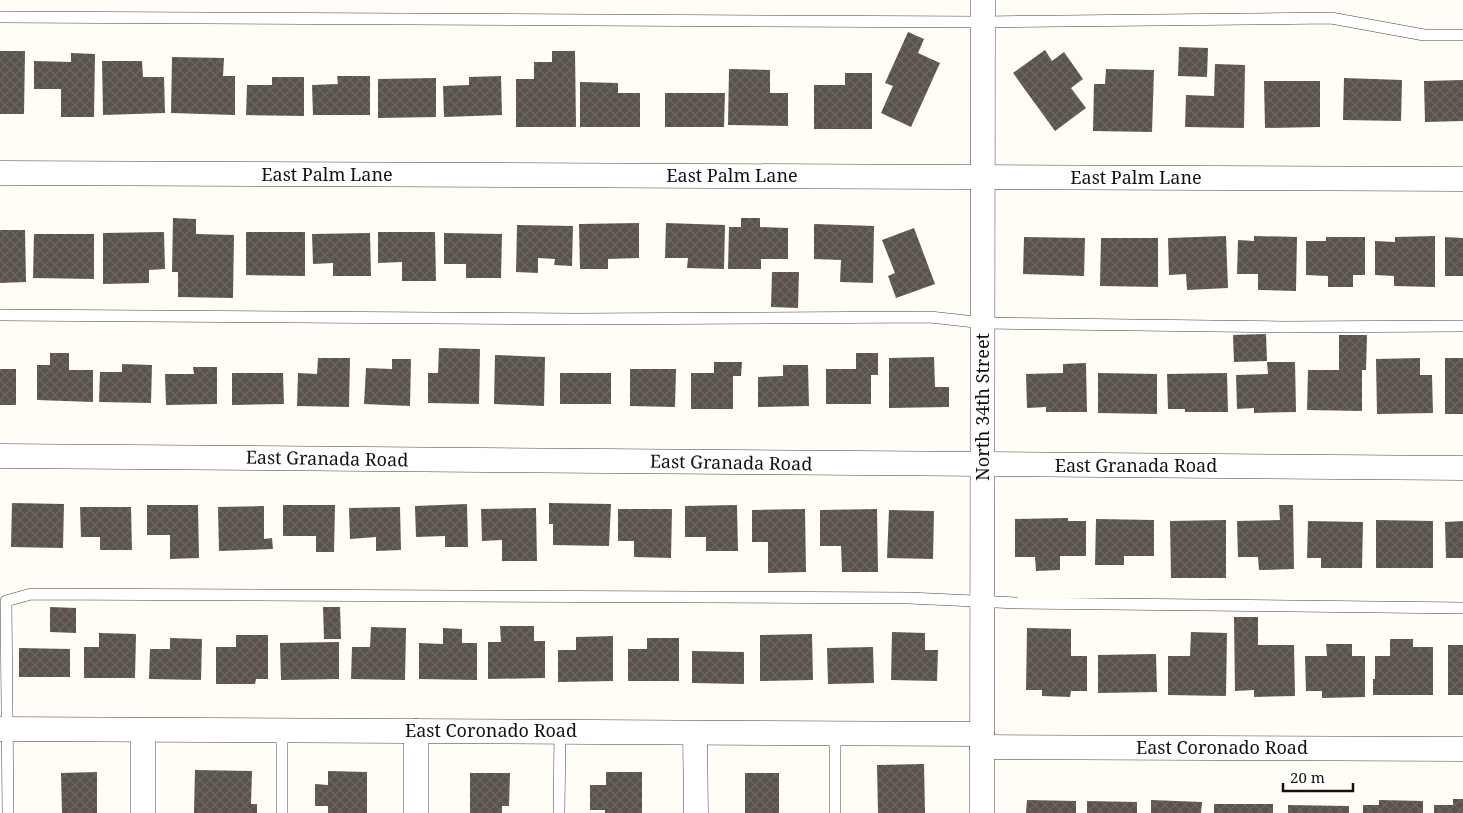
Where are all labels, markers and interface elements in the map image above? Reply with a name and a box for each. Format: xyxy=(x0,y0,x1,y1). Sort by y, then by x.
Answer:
street label: East Palm Lane xyxy=(261,162,393,186)
street label: East Palm Lane xyxy=(666,163,798,187)
street label: East Palm Lane xyxy=(1070,165,1202,189)
street label: North 34th Street xyxy=(970,333,994,481)
street label: East Granada Road xyxy=(246,445,409,471)
street label: East Granada Road xyxy=(650,449,813,475)
street label: East Granada Road xyxy=(1055,453,1217,477)
street label: East Coronado Road xyxy=(405,718,577,742)
street label: East Coronado Road xyxy=(1136,735,1308,759)
scale bar xyxy=(1283,760,1353,792)
text: 20 m xyxy=(1290,767,1325,787)

